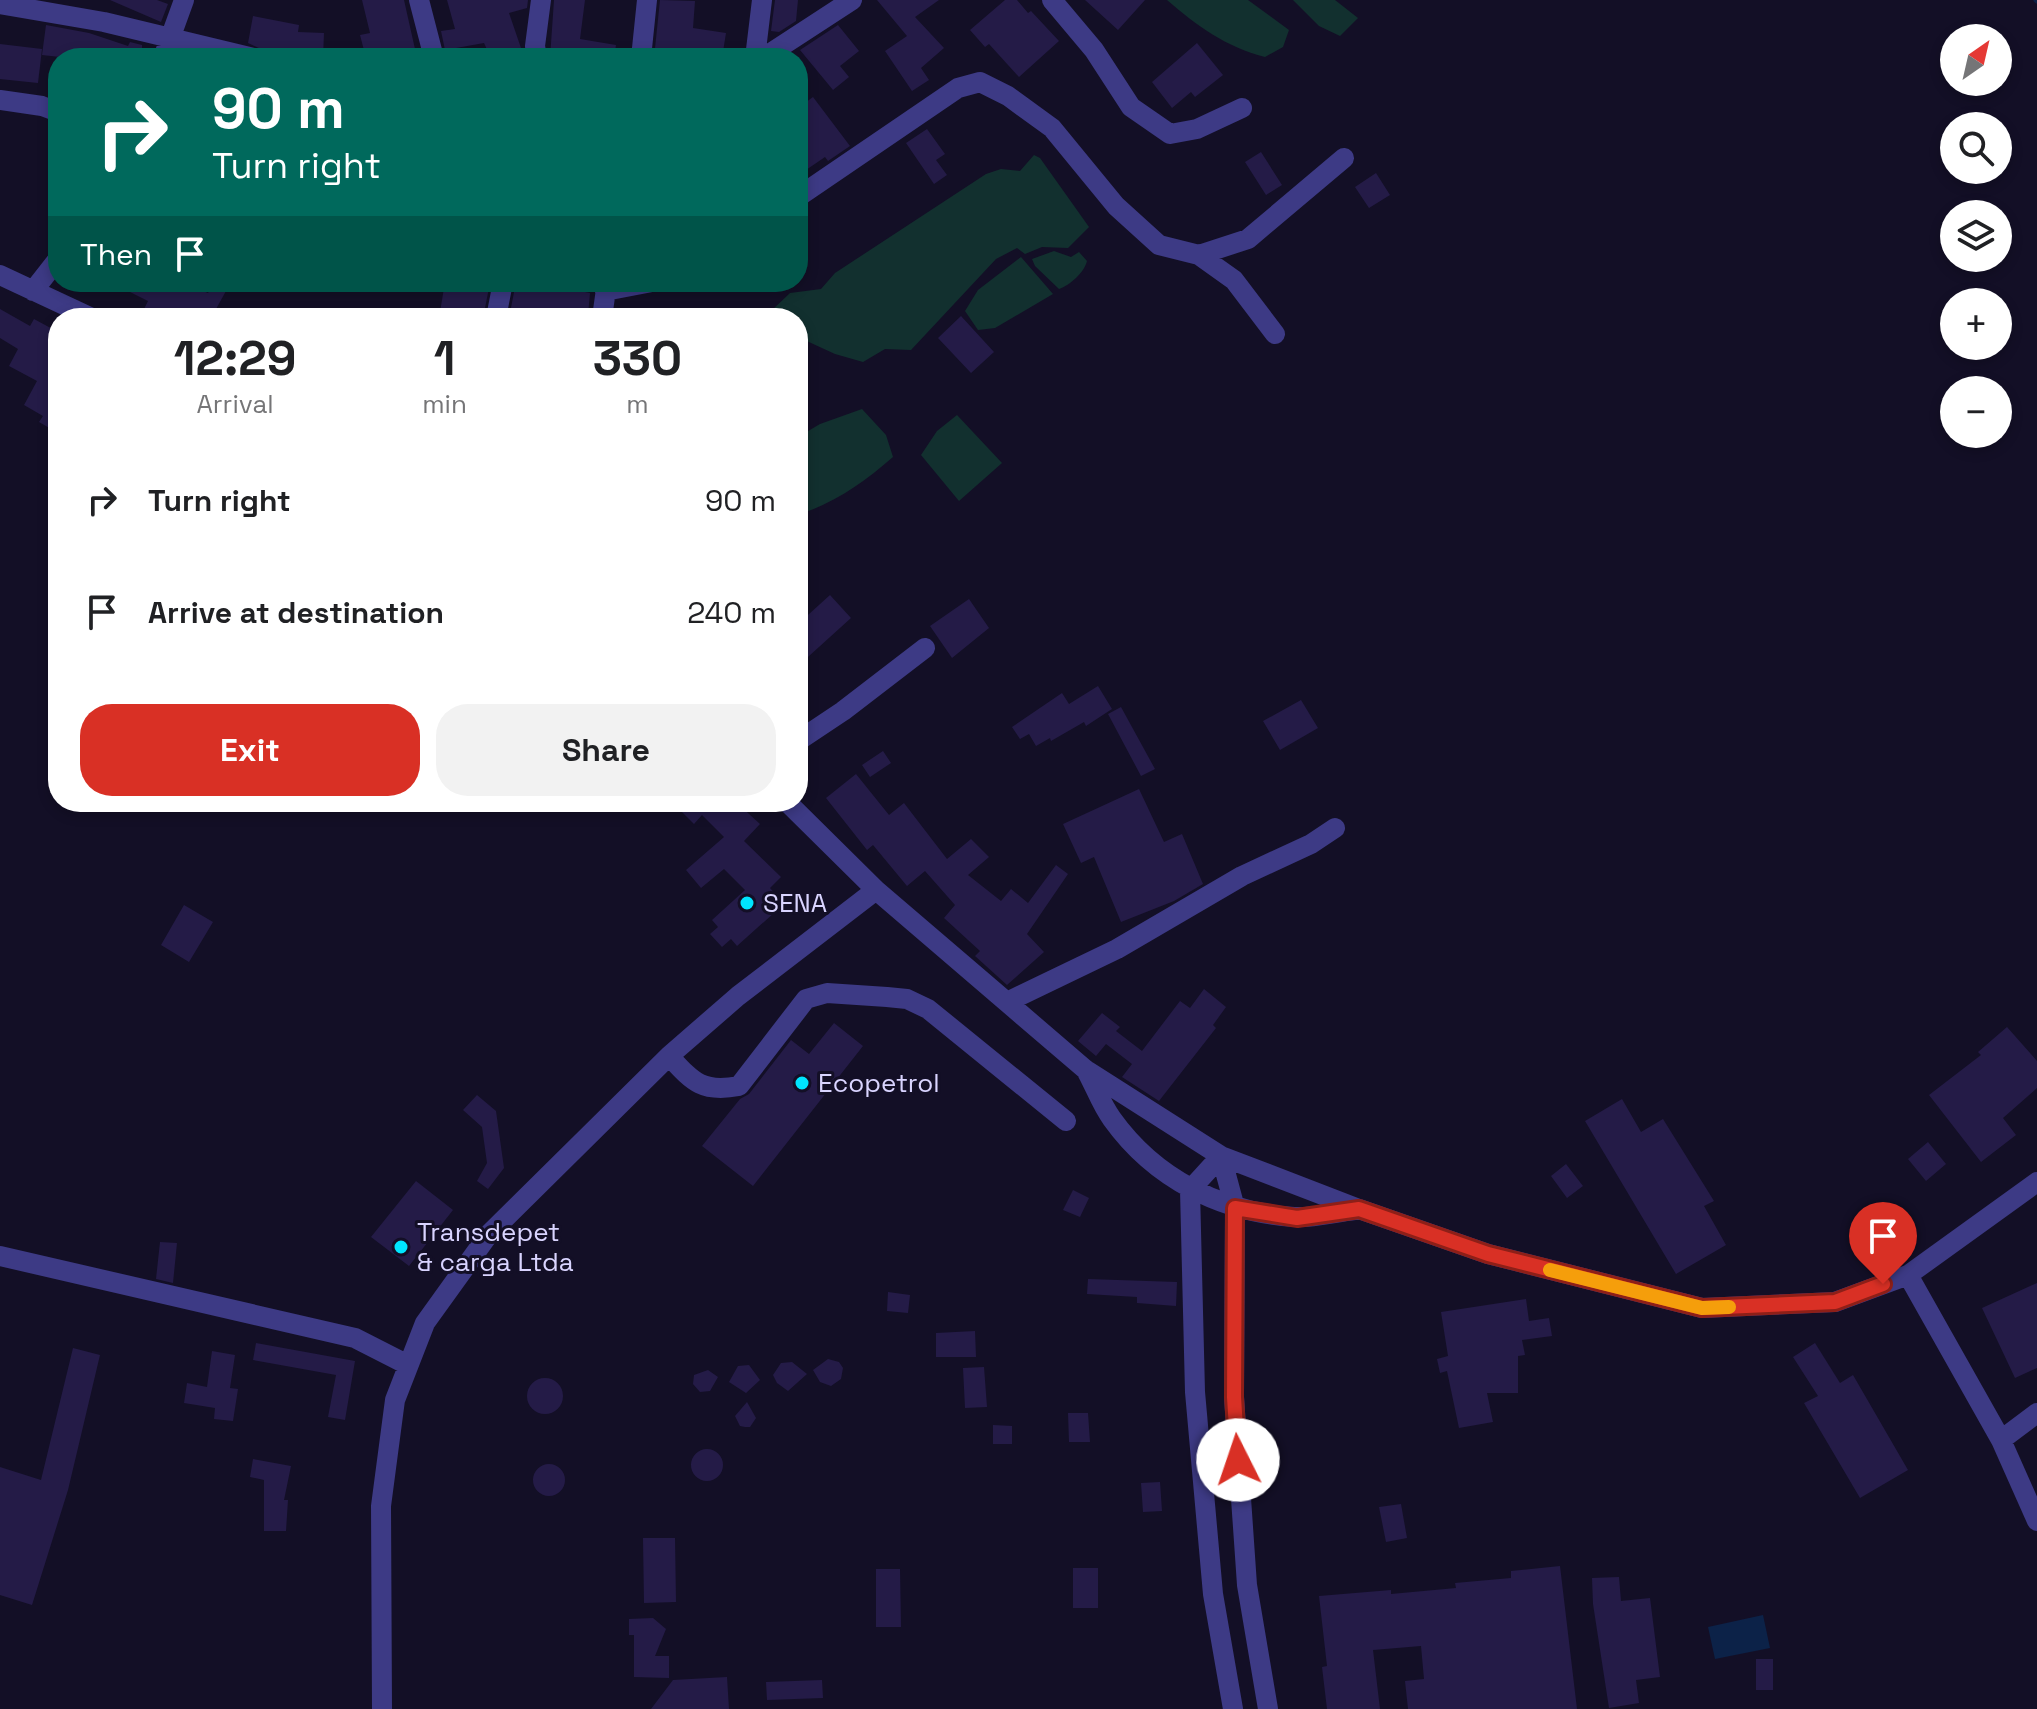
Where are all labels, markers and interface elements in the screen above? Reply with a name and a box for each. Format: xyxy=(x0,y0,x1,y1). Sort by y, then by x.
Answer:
north arrow xyxy=(1940,24,2012,96)
map controls xyxy=(1940,24,2012,448)
text: 90 m xyxy=(212,73,345,144)
icon: right xyxy=(80,80,184,184)
button: search xyxy=(1940,112,2012,184)
text: Turn right xyxy=(212,143,381,189)
button: layers xyxy=(1940,200,2012,272)
icon: arrive xyxy=(168,232,212,276)
text: Then xyxy=(80,235,152,274)
button: + xyxy=(1940,288,2012,360)
text: 12:29 xyxy=(174,328,296,389)
text: 1 xyxy=(434,328,455,389)
text: 330 xyxy=(593,328,682,389)
button: − xyxy=(1940,376,2012,448)
text: Arrival xyxy=(196,387,274,421)
text: min xyxy=(422,387,467,421)
text: m xyxy=(626,387,649,421)
icon: right xyxy=(80,478,124,522)
text: Turn right xyxy=(148,481,291,520)
text: 90 m xyxy=(705,481,776,520)
icon: arrive xyxy=(80,590,124,634)
text: Arrive at destination xyxy=(148,593,444,632)
text: 240 m xyxy=(687,593,776,632)
button: Exit xyxy=(80,704,420,796)
button: Share xyxy=(436,704,776,796)
place label: SENA xyxy=(763,886,827,920)
marker: SENA xyxy=(738,894,756,912)
place label: Ecopetrol xyxy=(818,1066,940,1100)
marker: Ecopetrol xyxy=(793,1074,811,1092)
pin xyxy=(1849,1202,1917,1284)
icon: arrive xyxy=(1861,1214,1905,1258)
place label: Transdepet & carga Ltda xyxy=(417,1215,574,1279)
marker: Transdepet & carga Ltda xyxy=(392,1238,410,1256)
position arrow xyxy=(1196,1418,1280,1502)

